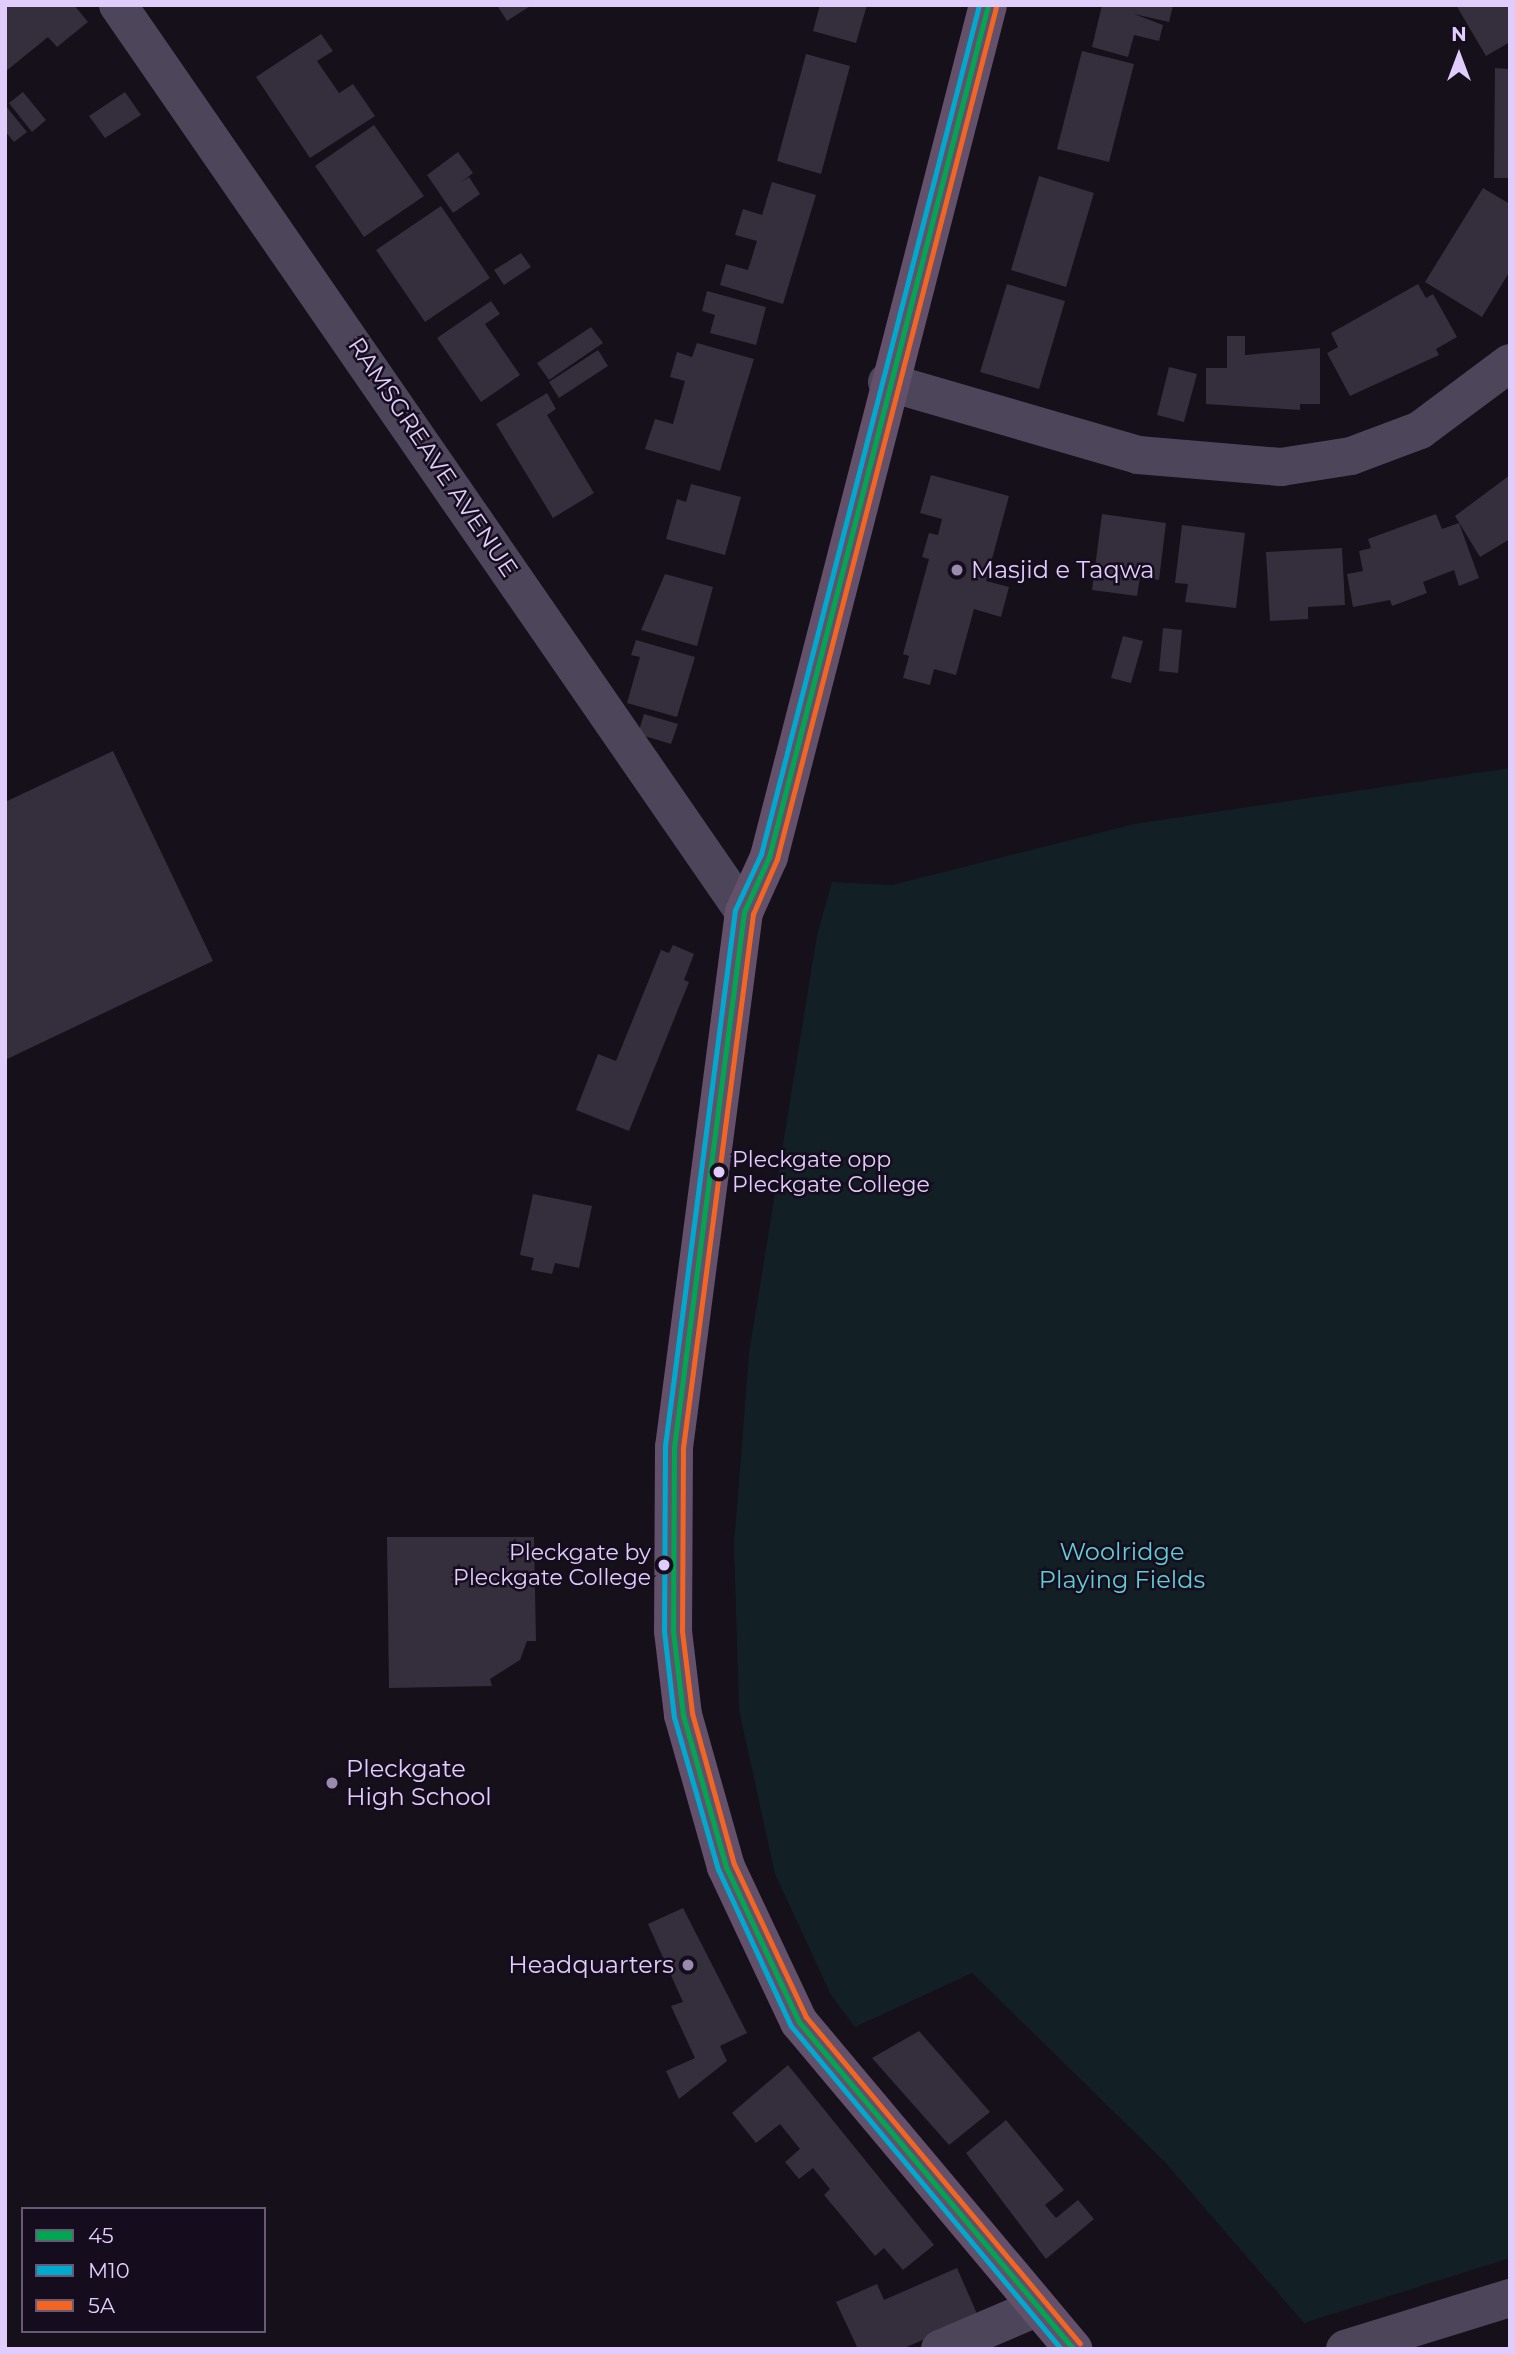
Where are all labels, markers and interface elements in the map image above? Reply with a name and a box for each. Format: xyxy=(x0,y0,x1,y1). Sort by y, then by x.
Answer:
north arrow xyxy=(1424,21,1494,91)
text: N xyxy=(1451,23,1467,46)
street label: RAMSGREAVE AVENUE xyxy=(342,332,524,582)
place label: Masjid e Taqwa xyxy=(971,556,1154,584)
marker: Masjid e Taqwa xyxy=(949,562,965,578)
place label: Pleckgate opp Pleckgate College xyxy=(732,1146,930,1198)
marker: Pleckgate opp Pleckgate College xyxy=(712,1165,726,1179)
park label: Woolridge Playing Fields xyxy=(1039,1538,1205,1594)
place label: Pleckgate by Pleckgate College xyxy=(453,1539,651,1590)
marker: Pleckgate by Pleckgate College xyxy=(657,1558,671,1572)
place label: Pleckgate High School xyxy=(346,1755,492,1811)
marker: Pleckgate High School xyxy=(324,1775,340,1791)
place label: Headquarters xyxy=(508,1951,674,1979)
marker: Headquarters xyxy=(680,1957,696,1973)
legend xyxy=(21,2207,266,2333)
text: 45 xyxy=(88,2223,114,2248)
text: M10 xyxy=(88,2258,130,2283)
text: 5A xyxy=(88,2293,115,2318)

